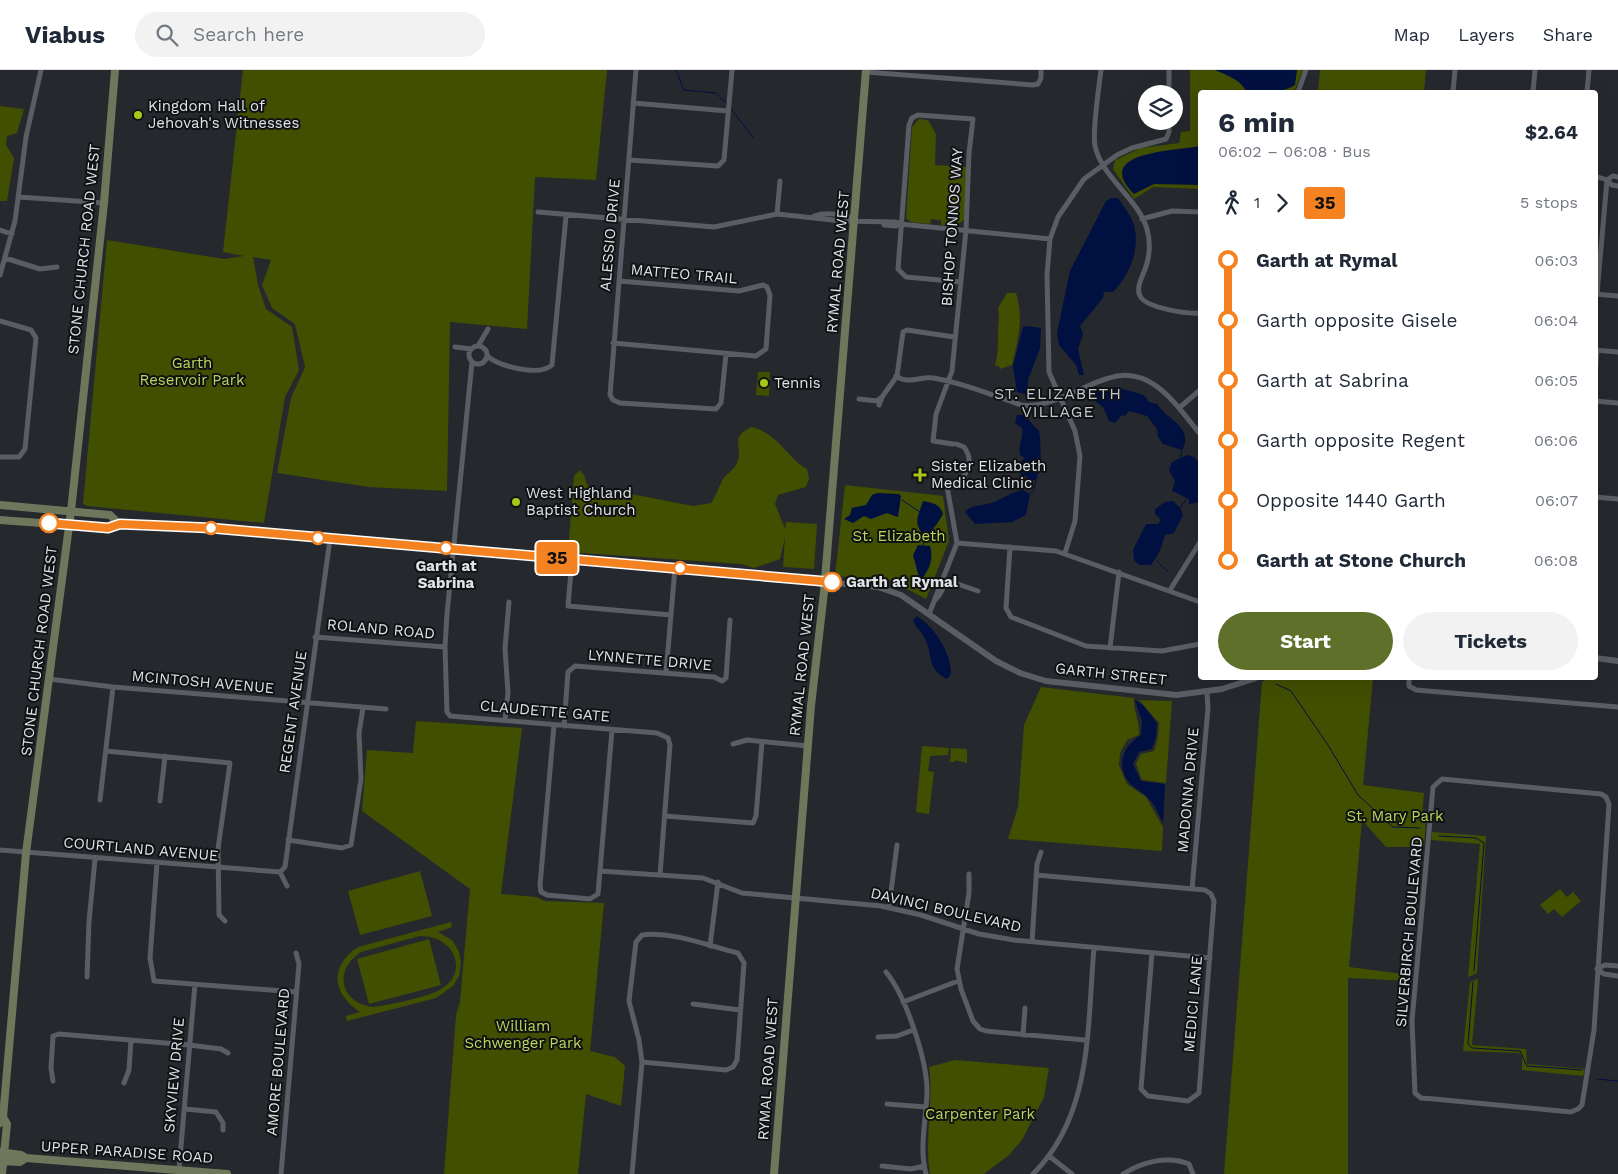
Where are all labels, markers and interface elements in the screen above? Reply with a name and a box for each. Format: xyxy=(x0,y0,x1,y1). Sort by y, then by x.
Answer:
search box xyxy=(135,12,485,57)
text: Viabus xyxy=(25,21,105,49)
icon: search xyxy=(153,21,181,49)
text: Search here xyxy=(193,23,304,46)
text: Map xyxy=(1393,24,1430,45)
text: Layers xyxy=(1458,24,1515,45)
text: Share xyxy=(1543,24,1593,45)
map controls xyxy=(1138,85,1183,130)
button: layers xyxy=(1138,85,1183,130)
place label: Kingdom Hall of Jehovah's Witnesses xyxy=(148,97,299,132)
text: 6 min xyxy=(1218,106,1295,139)
marker: Kingdom Hall of Jehovah's Witnesses xyxy=(132,109,144,121)
text: $2.64 xyxy=(1525,121,1578,144)
text: 06:02 – 06:08 · Bus xyxy=(1218,142,1371,161)
street label: STONE CHURCH ROAD WEST xyxy=(64,143,104,355)
street label: BISHOP TONNOS WAY xyxy=(937,147,967,307)
street label: ALESSIO DRIVE xyxy=(596,178,624,292)
icon: walk xyxy=(1218,189,1246,217)
icon: forward xyxy=(1268,189,1296,217)
street label: RYMAL ROAD WEST xyxy=(823,190,853,334)
text: 35 xyxy=(1314,192,1335,213)
text: 1 xyxy=(1254,193,1260,212)
text: 5 stops xyxy=(1520,193,1578,212)
text: Garth at Rymal xyxy=(1256,249,1397,272)
text: 06:03 xyxy=(1535,251,1578,270)
street label: MATTEO TRAIL xyxy=(630,260,738,288)
text: Garth opposite Gisele xyxy=(1256,309,1458,332)
text: 06:04 xyxy=(1534,311,1578,330)
park label: Garth Reservoir Park xyxy=(139,354,245,389)
text: Garth at Sabrina xyxy=(1256,369,1409,392)
text: 06:05 xyxy=(1534,371,1578,390)
place label: Tennis xyxy=(774,374,821,392)
marker: Tennis xyxy=(758,377,770,389)
district label: ST. ELIZABETH VILLAGE xyxy=(994,384,1122,421)
text: Garth opposite Regent xyxy=(1256,429,1465,452)
text: 06:06 xyxy=(1534,431,1578,450)
place label: Sister Elizabeth Medical Clinic xyxy=(931,457,1046,492)
marker: Sister Elizabeth Medical Clinic xyxy=(913,468,927,482)
place label: West Highland Baptist Church xyxy=(526,484,636,519)
text: Opposite 1440 Garth xyxy=(1256,489,1446,512)
text: 06:07 xyxy=(1535,491,1578,510)
marker: West Highland Baptist Church xyxy=(510,496,522,508)
unlabelled marker xyxy=(39,513,59,533)
unlabelled marker xyxy=(204,521,218,535)
park label: St. Elizabeth xyxy=(852,527,946,545)
unlabelled marker xyxy=(311,531,325,545)
marker: Garth at Sabrina xyxy=(439,541,453,555)
line badge: 35 xyxy=(534,542,580,574)
street label: STONE CHURCH ROAD WEST xyxy=(17,545,61,757)
text: 35 xyxy=(546,547,568,568)
text: Garth at Stone Church xyxy=(1256,549,1466,572)
text: 06:08 xyxy=(1534,551,1578,570)
place label: Garth at Sabrina xyxy=(415,557,477,592)
unlabelled marker xyxy=(673,561,687,575)
marker: Garth at Rymal xyxy=(822,572,842,592)
place label: Garth at Rymal xyxy=(846,573,958,591)
street label: RYMAL ROAD WEST xyxy=(786,593,818,737)
button: Start xyxy=(1218,612,1393,670)
button: Tickets xyxy=(1403,612,1578,670)
street label: ROLAND ROAD xyxy=(326,615,436,643)
street label: LYNNETTE DRIVE xyxy=(587,646,713,674)
street label: REGENT AVENUE xyxy=(275,650,311,774)
street label: GARTH STREET xyxy=(1054,659,1168,689)
street label: MCINTOSH AVENUE xyxy=(131,667,275,697)
street label: CLAUDETTE GATE xyxy=(479,696,611,726)
street label: MADONNA DRIVE xyxy=(1174,727,1202,853)
park label: St. Mary Park xyxy=(1346,807,1444,825)
street label: COURTLAND AVENUE xyxy=(63,833,219,865)
street label: SILVERBIRCH BOULEVARD xyxy=(1392,836,1426,1028)
street label: DAVINCI BOULEVARD xyxy=(869,884,1023,936)
street label: MEDICI LANE xyxy=(1180,955,1206,1053)
street label: AMORE BOULEVARD xyxy=(263,987,293,1137)
street label: RYMAL ROAD WEST xyxy=(754,997,782,1141)
street label: SKYVIEW DRIVE xyxy=(160,1017,188,1133)
park label: William Schwenger Park xyxy=(464,1017,582,1052)
park label: Carpenter Park xyxy=(925,1105,1036,1123)
street label: UPPER PARADISE ROAD xyxy=(40,1137,214,1167)

